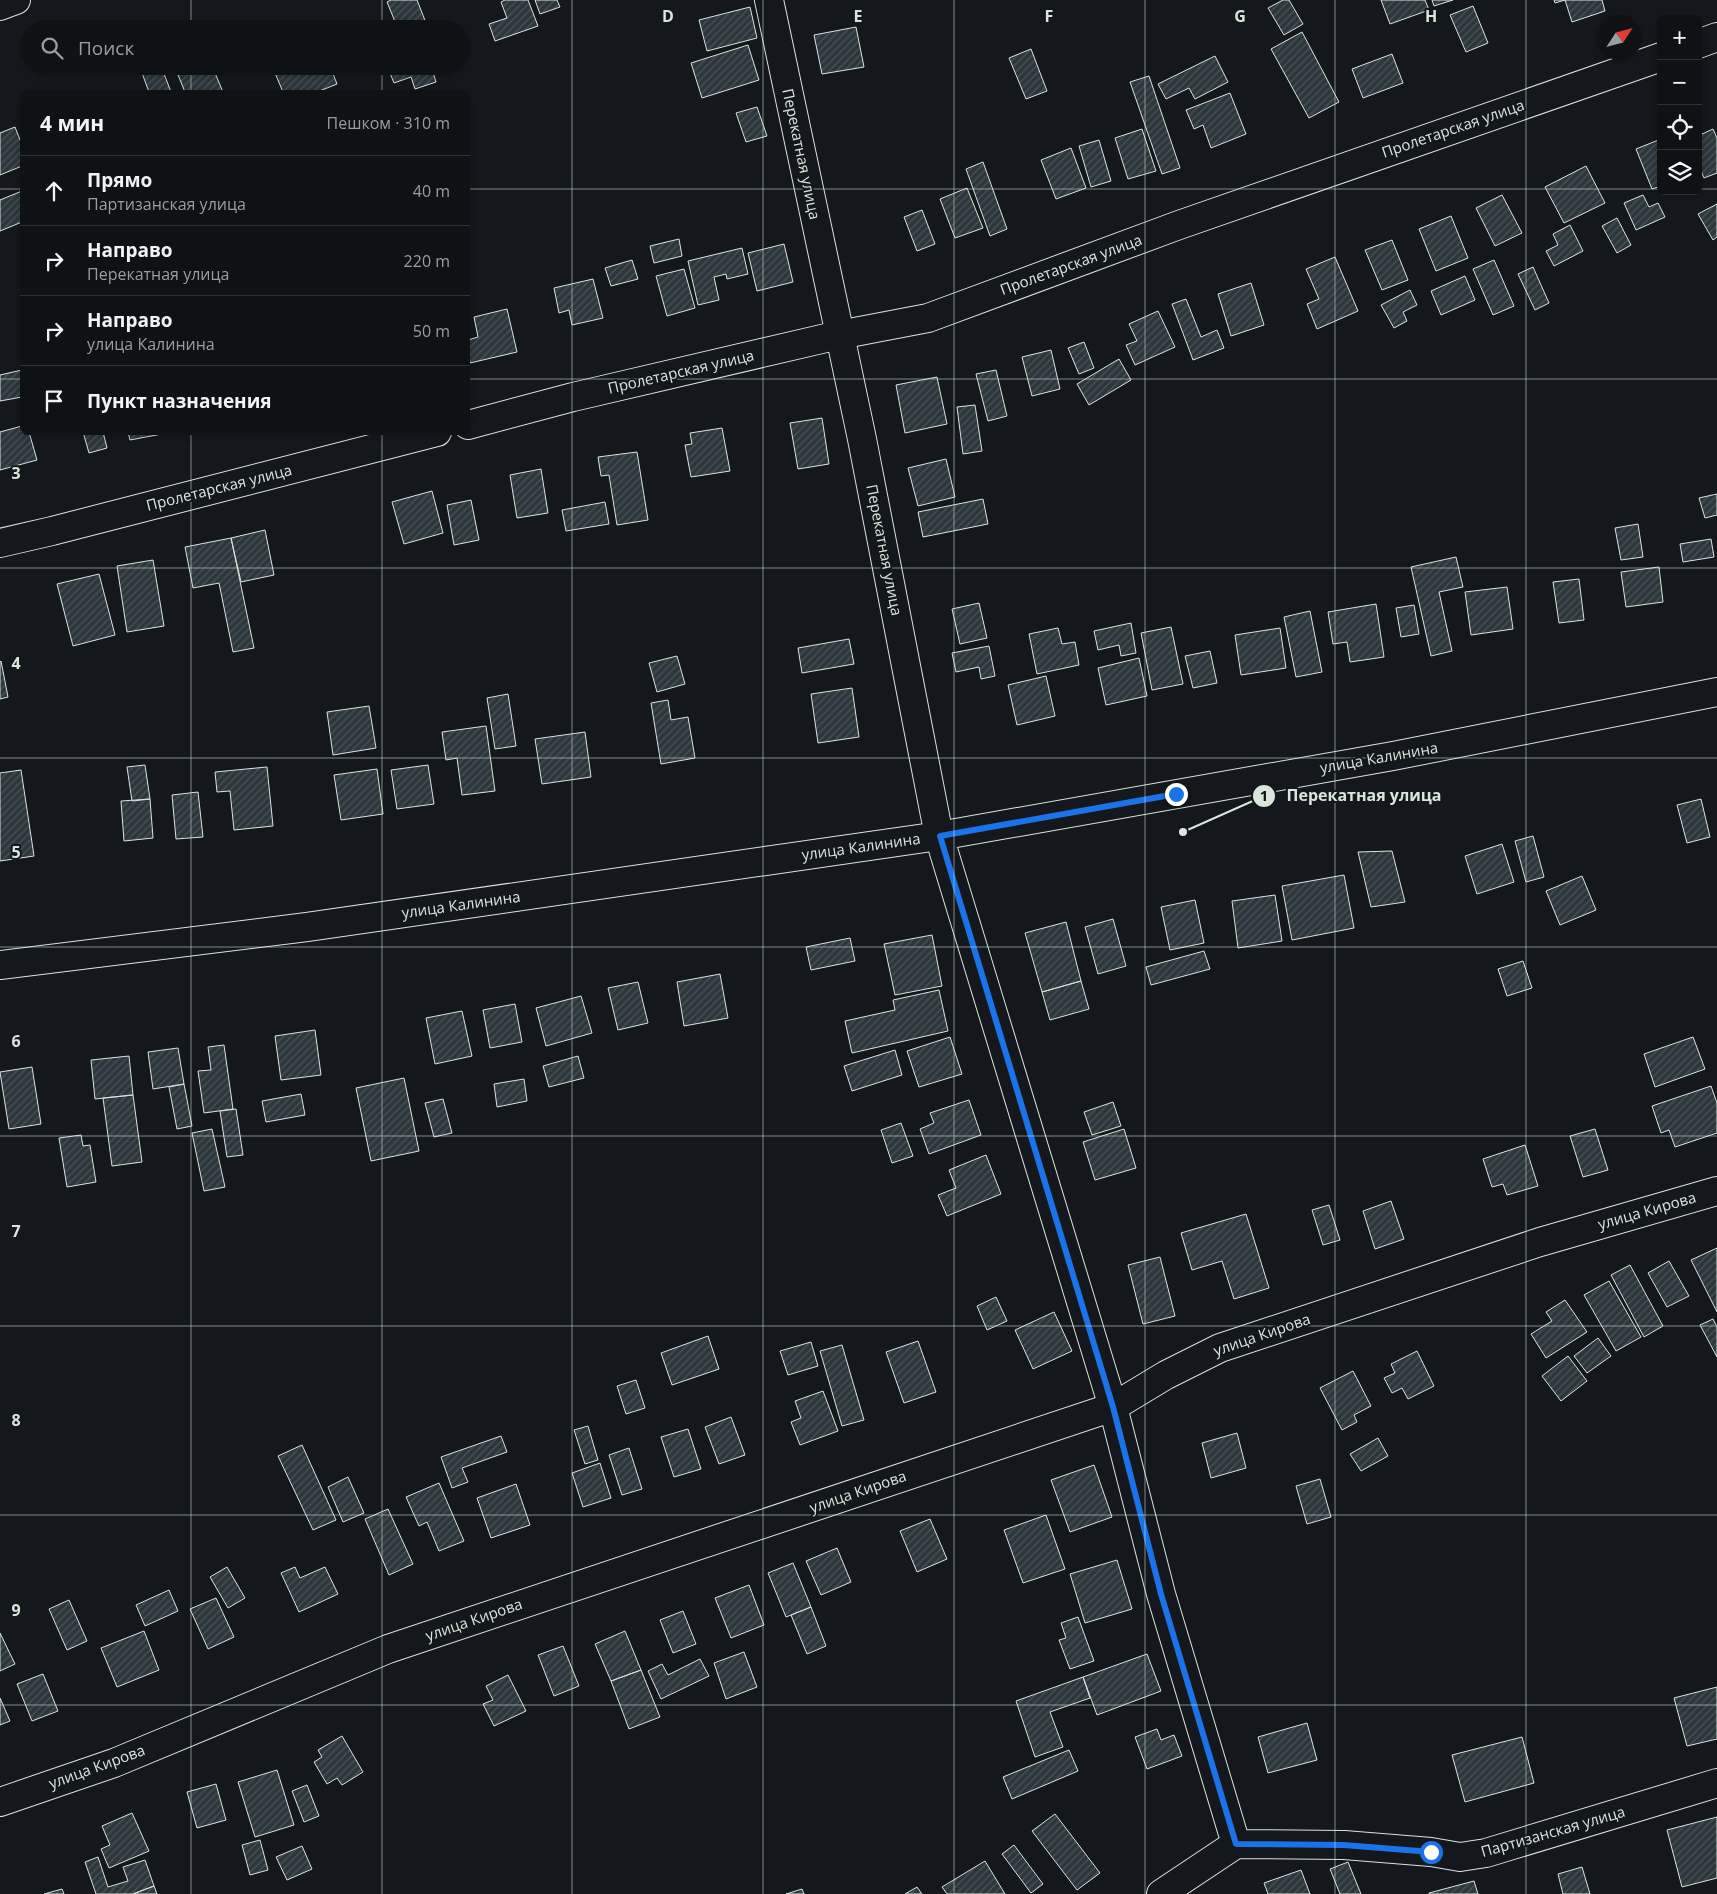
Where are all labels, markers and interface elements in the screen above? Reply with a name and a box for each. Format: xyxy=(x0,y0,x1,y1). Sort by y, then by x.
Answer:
text: D xyxy=(662,5,674,27)
text: E xyxy=(854,5,863,27)
text: F xyxy=(1045,5,1053,27)
text: G xyxy=(1234,5,1246,27)
text: H xyxy=(1425,5,1437,27)
north arrow xyxy=(1597,15,1642,60)
map controls xyxy=(1657,15,1702,195)
button: + xyxy=(1657,15,1702,60)
search box xyxy=(20,20,470,75)
icon: search xyxy=(38,34,66,62)
text: Поиск xyxy=(78,35,134,61)
button: − xyxy=(1657,60,1702,105)
street label: Перекатная улица xyxy=(778,86,826,221)
street label: Пролетарская улица xyxy=(1379,94,1527,162)
button: locate xyxy=(1657,105,1702,150)
text: 4 мин xyxy=(40,109,104,137)
text: Пешком · 310 m xyxy=(327,112,450,134)
button: layers xyxy=(1657,150,1702,195)
text: Прямо xyxy=(87,167,152,193)
icon: ahead xyxy=(40,177,68,205)
text: 40 m xyxy=(413,180,450,202)
text: Партизанская улица xyxy=(87,193,246,215)
street label: Пролетарская улица xyxy=(997,229,1144,299)
text: Направо xyxy=(87,237,173,263)
icon: right xyxy=(40,247,68,275)
text: 220 m xyxy=(404,250,450,272)
text: Перекатная улица xyxy=(87,263,229,285)
text: Направо xyxy=(87,307,173,333)
icon: right xyxy=(40,317,68,345)
text: 50 m xyxy=(413,320,450,342)
text: улица Калинина xyxy=(87,333,215,355)
street label: Пролетарская улица xyxy=(606,344,756,398)
icon: arrive xyxy=(40,387,68,415)
text: Пункт назначения xyxy=(87,388,272,414)
street label: Пролетарская улица xyxy=(144,459,294,515)
text: 3 xyxy=(11,462,21,484)
street label: Перекатная улица xyxy=(862,482,908,617)
text: 4 xyxy=(11,652,21,674)
street label: улица Калинина xyxy=(1318,737,1440,777)
callout: Перекатная улица xyxy=(1251,780,1451,811)
route end xyxy=(1165,783,1188,806)
text: Перекатная улица xyxy=(1287,784,1441,806)
text: 1 xyxy=(1260,785,1268,805)
street label: улица Калинина xyxy=(800,828,922,864)
text: 5 xyxy=(11,841,21,863)
street label: улица Калинина xyxy=(400,886,522,922)
text: 6 xyxy=(11,1030,21,1052)
street label: улица Кирова xyxy=(1595,1186,1698,1234)
text: 7 xyxy=(11,1220,21,1242)
street label: улица Кирова xyxy=(1211,1308,1313,1360)
text: 8 xyxy=(11,1409,21,1431)
street label: улица Кирова xyxy=(807,1465,909,1517)
street label: улица Кирова xyxy=(423,1593,525,1645)
text: 9 xyxy=(11,1599,21,1621)
street label: улица Кирова xyxy=(46,1739,148,1793)
street label: Партизанская улица xyxy=(1478,1801,1627,1861)
route start xyxy=(1420,1841,1443,1864)

